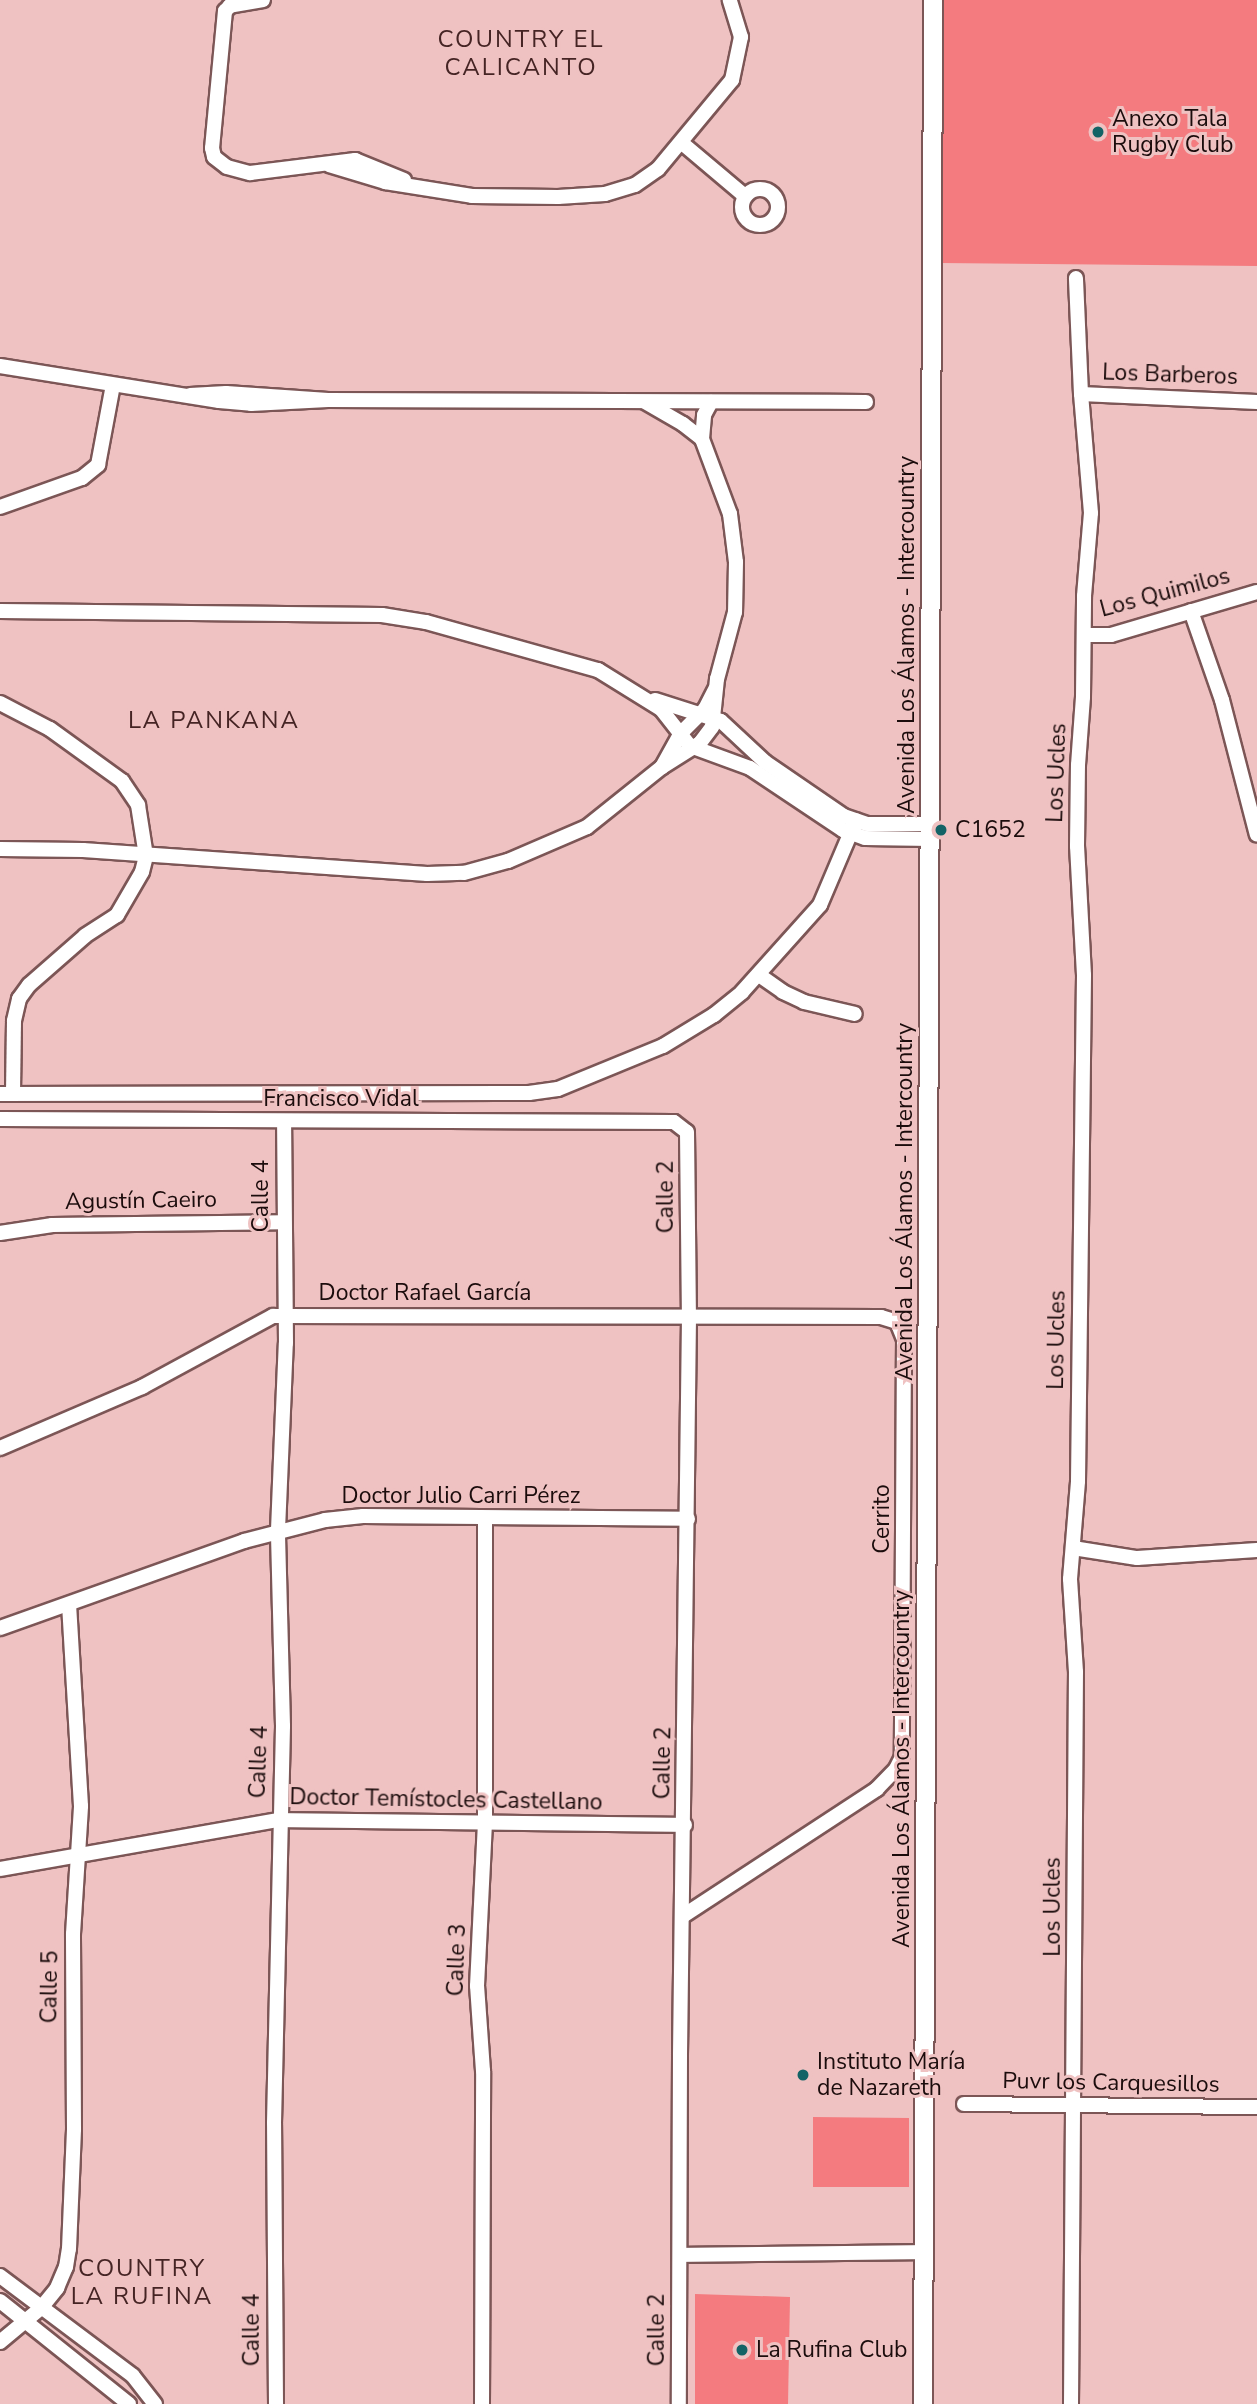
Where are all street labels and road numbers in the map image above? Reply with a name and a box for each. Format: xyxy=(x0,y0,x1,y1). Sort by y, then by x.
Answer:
street label: Los Barberos xyxy=(1102,359,1238,391)
street label: Avenida Los Álamos - Intercountry xyxy=(893,456,921,814)
street label: Los Quimilos xyxy=(1097,562,1233,624)
street label: Los Ucles xyxy=(1041,723,1073,823)
street label: Avenida Los Álamos - Intercountry xyxy=(891,1023,919,1381)
street label: Francisco Vidal xyxy=(263,1085,419,1113)
street label: Calle 4 xyxy=(247,1160,275,1232)
street label: Calle 2 xyxy=(652,1161,680,1233)
street label: Agustín Caeiro xyxy=(65,1186,217,1216)
street label: Doctor Rafael García xyxy=(319,1279,531,1307)
street label: Los Ucles xyxy=(1042,1290,1072,1390)
street label: Doctor Julio Carri Pérez xyxy=(342,1482,580,1510)
street label: Cerrito xyxy=(868,1484,896,1554)
street label: Avenida Los Álamos - Intercountry xyxy=(888,1590,916,1948)
street label: Calle 4 xyxy=(244,1725,274,1799)
street label: Calle 2 xyxy=(649,1726,677,1800)
street label: Doctor Temístocles Castellano xyxy=(289,1783,603,1817)
street label: Los Ucles xyxy=(1039,1857,1067,1957)
street label: Calle 3 xyxy=(442,1923,472,1997)
street label: Calle 5 xyxy=(36,1950,64,2024)
street label: Puvr los Carquesillos xyxy=(1002,2067,1220,2099)
street label: Calle 4 xyxy=(238,2294,266,2366)
street label: Calle 2 xyxy=(643,2294,671,2366)

